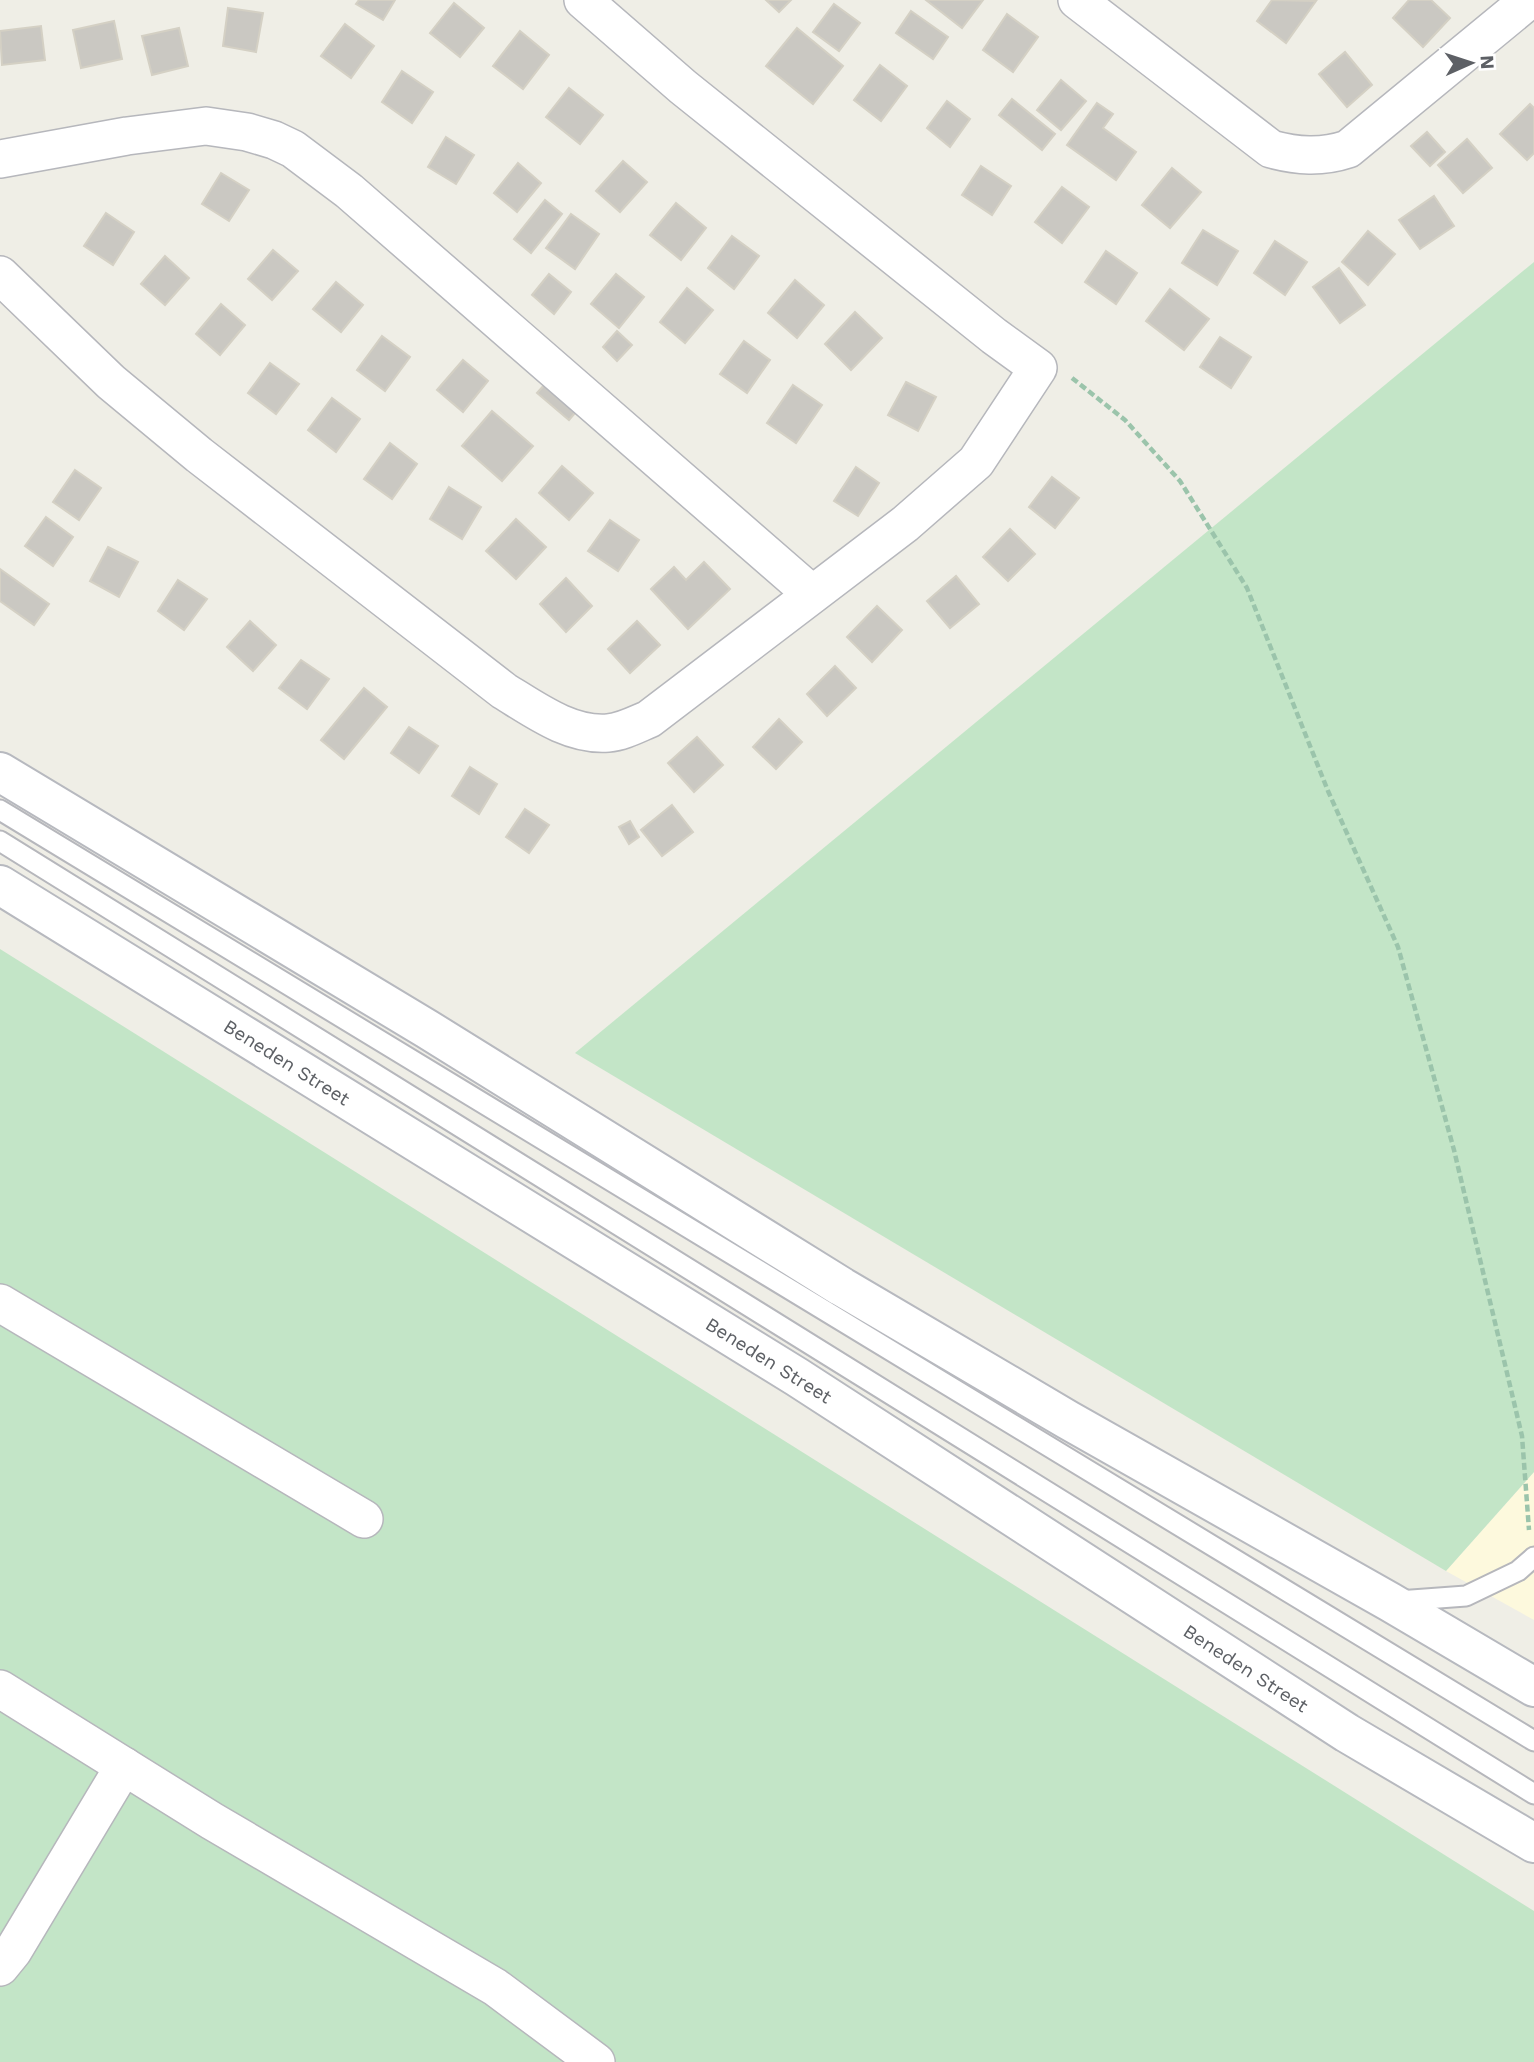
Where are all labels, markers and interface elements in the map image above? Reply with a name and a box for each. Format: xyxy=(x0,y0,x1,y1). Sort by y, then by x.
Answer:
north arrow xyxy=(1436,28,1506,98)
text: N xyxy=(1476,54,1499,70)
street label: Beneden Street xyxy=(219,1014,354,1110)
street label: Beneden Street xyxy=(701,1312,836,1408)
street label: Beneden Street xyxy=(1179,1619,1313,1717)

